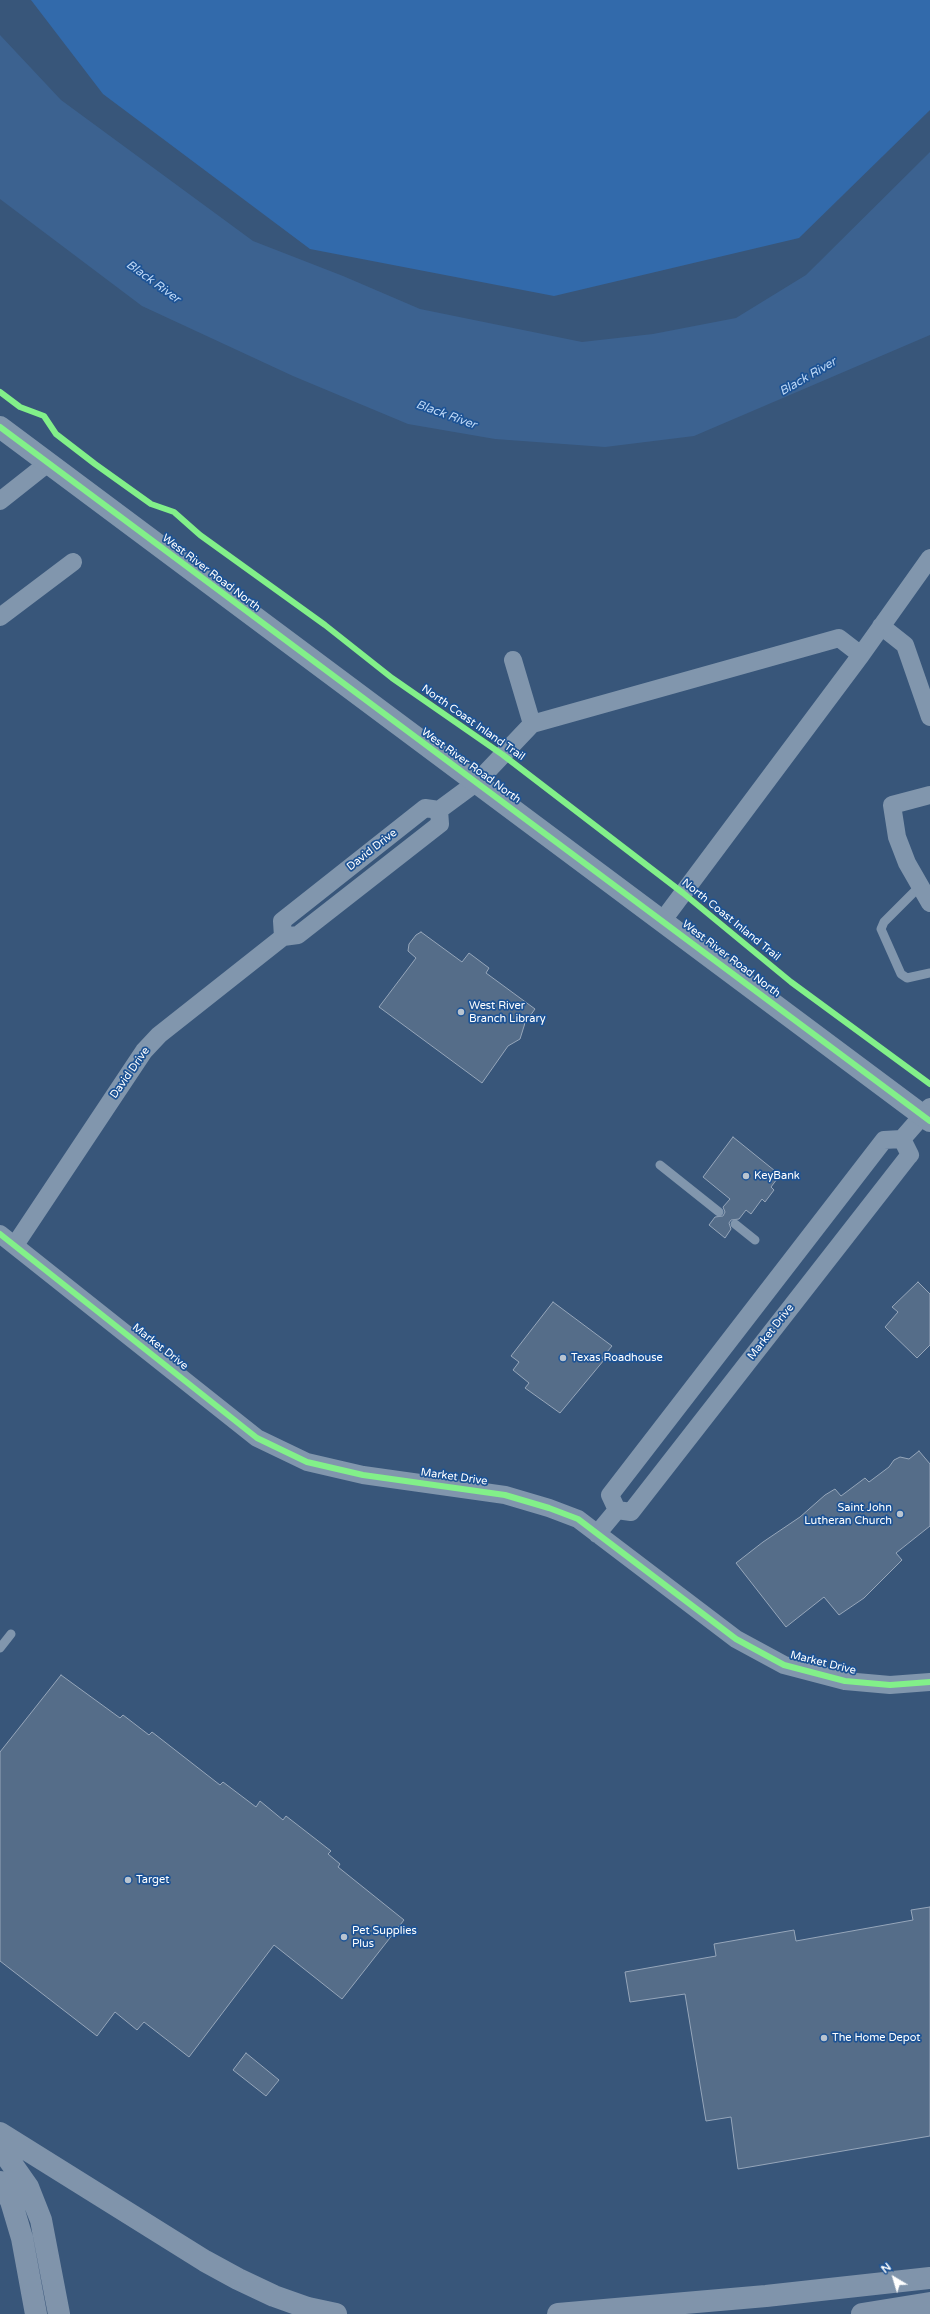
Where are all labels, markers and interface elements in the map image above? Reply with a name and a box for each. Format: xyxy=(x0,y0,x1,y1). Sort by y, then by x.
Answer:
water label: Black River xyxy=(123,258,183,306)
water label: Black River xyxy=(777,355,839,399)
water label: Black River xyxy=(414,397,478,433)
street label: West River Road North xyxy=(159,532,263,614)
street label: North Coast Inland Trail xyxy=(419,682,527,764)
street label: West River Road North xyxy=(419,725,523,807)
street label: David Drive xyxy=(344,826,400,874)
street label: North Coast Inland Trail xyxy=(679,876,783,964)
street label: West River Road North xyxy=(679,918,783,1000)
place label: West River Branch Library xyxy=(469,999,546,1025)
marker: West River Branch Library xyxy=(456,1007,466,1017)
street label: David Drive xyxy=(107,1045,153,1101)
place label: KeyBank xyxy=(754,1169,800,1183)
marker: KeyBank xyxy=(741,1171,751,1181)
street label: Market Drive xyxy=(745,1301,797,1363)
street label: Market Drive xyxy=(129,1321,191,1373)
place label: Texas Roadhouse xyxy=(571,1351,663,1365)
marker: Texas Roadhouse xyxy=(558,1353,568,1363)
street label: Market Drive xyxy=(420,1466,488,1488)
place label: Saint John Lutheran Church xyxy=(804,1501,892,1527)
marker: Saint John Lutheran Church xyxy=(895,1509,905,1519)
street label: Market Drive xyxy=(789,1648,857,1678)
place label: Target xyxy=(136,1873,169,1887)
marker: Target xyxy=(123,1875,133,1885)
place label: Pet Supplies Plus xyxy=(352,1924,417,1950)
marker: Pet Supplies Plus xyxy=(339,1932,349,1942)
place label: The Home Depot xyxy=(832,2031,921,2045)
marker: The Home Depot xyxy=(819,2033,829,2043)
north arrow xyxy=(874,2258,914,2298)
text: N xyxy=(879,2260,894,2276)

